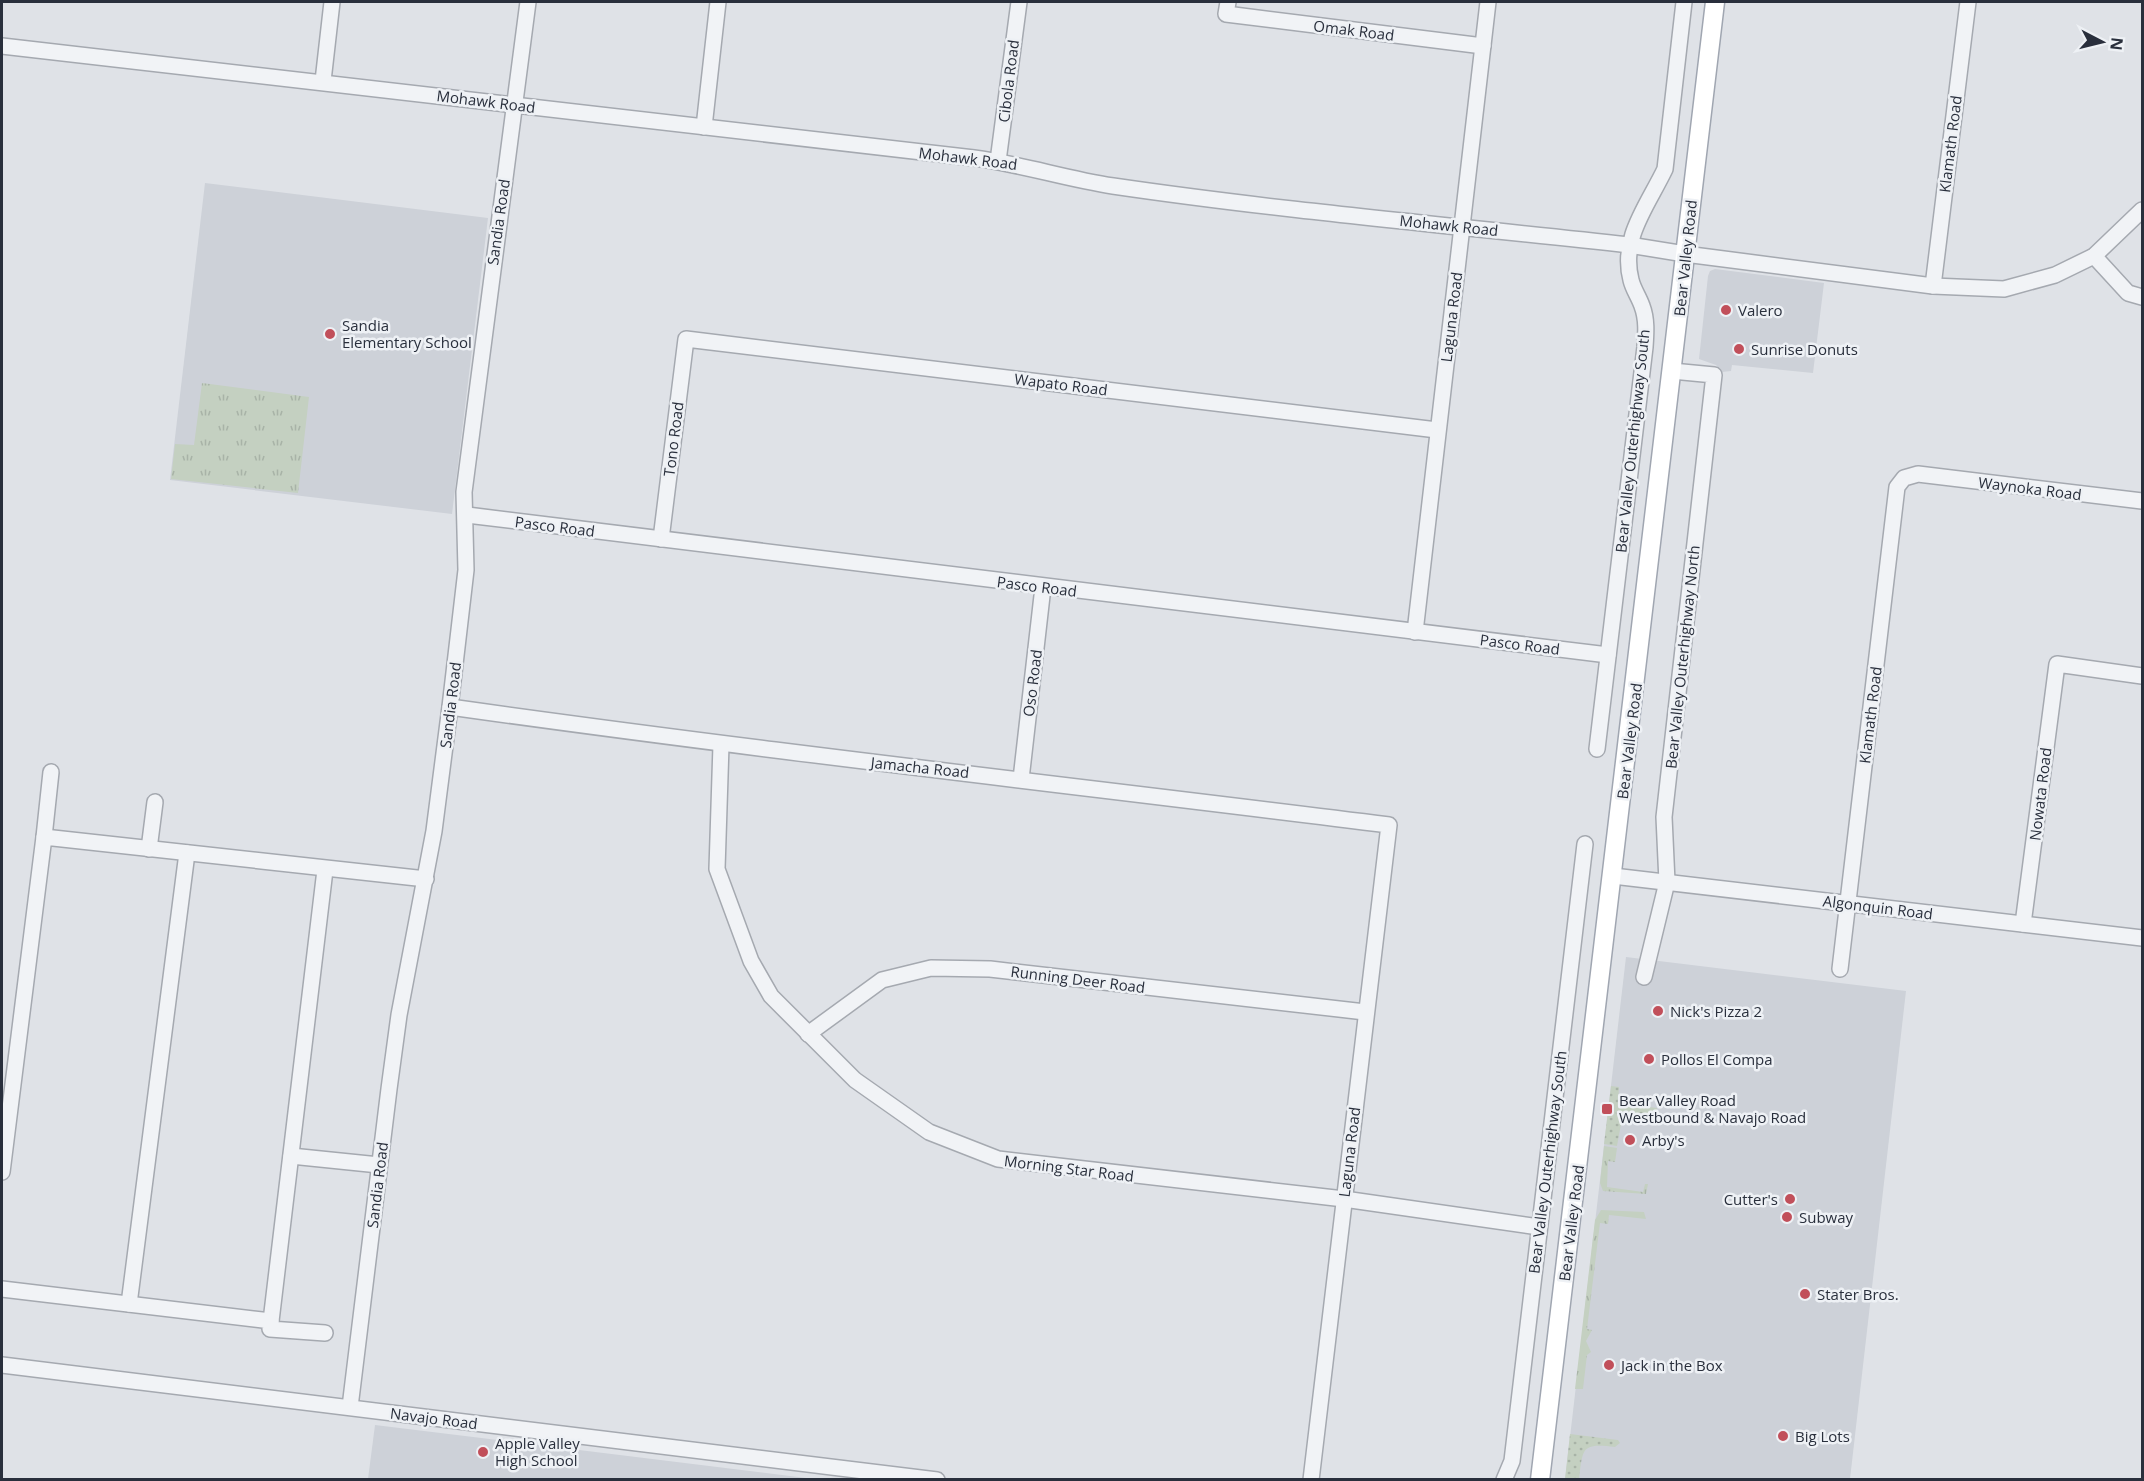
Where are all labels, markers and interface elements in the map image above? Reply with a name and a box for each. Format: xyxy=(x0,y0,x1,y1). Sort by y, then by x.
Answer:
north arrow xyxy=(2072,12,2132,72)
street label: Omak Road xyxy=(1312,15,1396,45)
text: N xyxy=(2105,36,2129,52)
street label: Cibola Road xyxy=(993,38,1023,124)
street label: Mohawk Road xyxy=(436,85,536,117)
street label: Klamath Road xyxy=(1934,94,1966,194)
street label: Mohawk Road xyxy=(918,142,1018,174)
street label: Sandia Road xyxy=(482,178,514,266)
street label: Bear Valley Road xyxy=(1669,199,1701,317)
street label: Mohawk Road xyxy=(1399,210,1499,240)
street label: Laguna Road xyxy=(1436,271,1466,363)
place label: Valero xyxy=(1738,300,1783,320)
marker: Valero xyxy=(1719,303,1733,317)
place label: Sandia Elementary School xyxy=(342,315,472,352)
marker: Sandia Elementary School xyxy=(323,327,337,341)
street label: Bear Valley Outerhighway South xyxy=(1610,328,1654,554)
place label: Sunrise Donuts xyxy=(1751,339,1858,359)
marker: Sunrise Donuts xyxy=(1732,342,1746,356)
street label: Wapato Road xyxy=(1013,368,1109,400)
street label: Tono Road xyxy=(658,400,688,478)
street label: Waynoka Road xyxy=(1977,472,2083,504)
street label: Pasco Road xyxy=(514,511,596,541)
street label: Bear Valley Outerhighway North xyxy=(1660,544,1704,770)
street label: Pasco Road xyxy=(996,571,1078,601)
street label: Pasco Road xyxy=(1479,629,1561,659)
street label: Oso Road xyxy=(1018,648,1046,718)
street label: Sandia Road xyxy=(435,661,465,749)
street label: Klamath Road xyxy=(1854,665,1886,765)
street label: Bear Valley Road xyxy=(1612,682,1646,800)
street label: Nowata Road xyxy=(2024,746,2056,842)
street label: Jamacha Road xyxy=(868,752,970,782)
street label: Algonquin Road xyxy=(1822,890,1934,924)
street label: Running Deer Road xyxy=(1010,961,1146,997)
place label: Nick's Pizza 2 xyxy=(1670,1001,1762,1021)
marker: Nick's Pizza 2 xyxy=(1651,1004,1665,1018)
street label: Bear Valley Outerhighway South xyxy=(1523,1049,1571,1275)
place label: Pollos El Compa xyxy=(1661,1049,1773,1069)
marker: Pollos El Compa xyxy=(1642,1052,1656,1066)
place label: Bear Valley Road Westbound & Navajo Road xyxy=(1619,1090,1806,1127)
marker: Bear Valley Road Westbound & Navajo Road xyxy=(1600,1102,1614,1116)
street label: Laguna Road xyxy=(1334,1106,1364,1198)
place label: Arby's xyxy=(1642,1130,1685,1150)
marker: Arby's xyxy=(1623,1133,1637,1147)
street label: Sandia Road xyxy=(362,1141,392,1229)
street label: Morning Star Road xyxy=(1003,1150,1135,1186)
street label: Bear Valley Road xyxy=(1554,1164,1588,1282)
place label: Cutter's xyxy=(1724,1189,1778,1209)
marker: Cutter's xyxy=(1783,1192,1797,1206)
place label: Subway xyxy=(1799,1207,1854,1227)
marker: Subway xyxy=(1780,1210,1794,1224)
place label: Stater Bros. xyxy=(1817,1284,1899,1304)
marker: Stater Bros. xyxy=(1798,1287,1812,1301)
place label: Jack in the Box xyxy=(1619,1355,1723,1375)
marker: Jack in the Box xyxy=(1602,1358,1616,1372)
street label: Navajo Road xyxy=(389,1403,479,1433)
place label: Big Lots xyxy=(1795,1426,1850,1446)
marker: Big Lots xyxy=(1776,1429,1790,1443)
place label: Apple Valley High School xyxy=(495,1433,580,1470)
marker: Apple Valley High School xyxy=(476,1445,490,1459)

